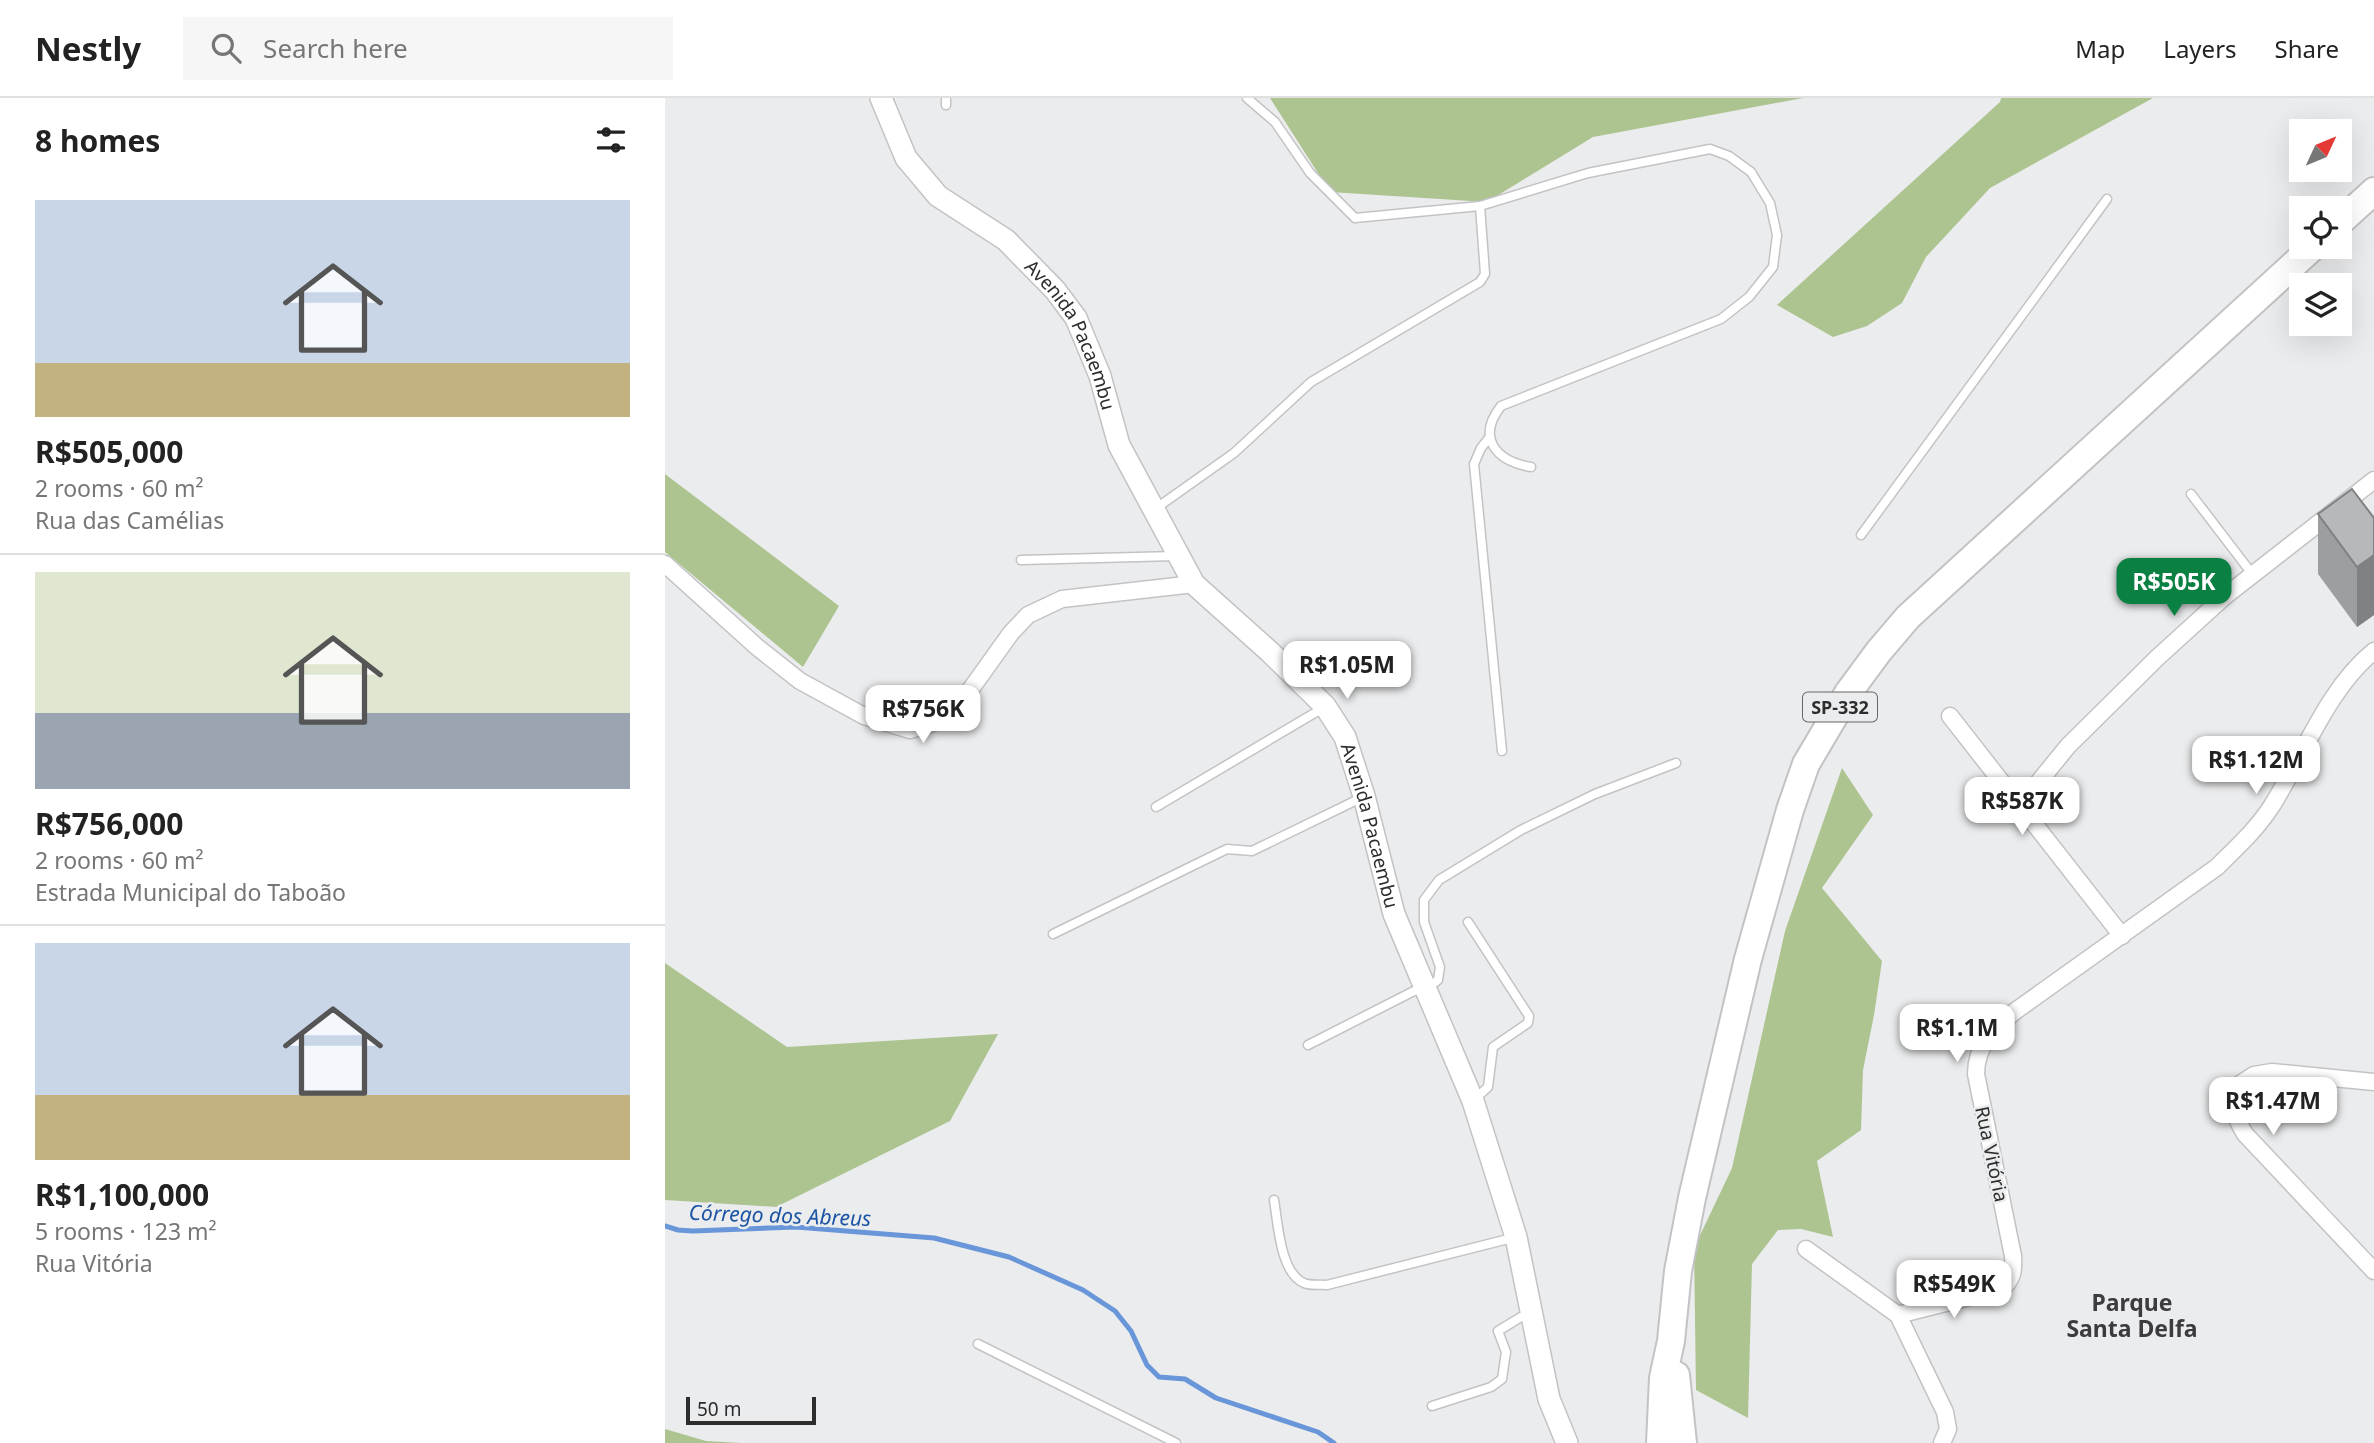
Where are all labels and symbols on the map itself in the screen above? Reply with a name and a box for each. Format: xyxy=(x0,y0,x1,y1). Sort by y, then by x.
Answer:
north arrow xyxy=(2289,119,2352,182)
street label: Avenida Pacaembu xyxy=(1019,254,1122,413)
pin: R$505K xyxy=(2117,559,2231,618)
pin: R$1.05M xyxy=(1282,642,1412,701)
pin: R$756K xyxy=(866,686,980,745)
road number: SP-332 xyxy=(1803,692,1877,722)
pin: R$1.12M xyxy=(2191,736,2321,796)
street label: Avenida Pacaembu xyxy=(1335,740,1405,911)
pin: R$587K xyxy=(1965,778,2079,837)
pin: R$1.1M xyxy=(1900,1004,2014,1064)
pin: R$1.47M xyxy=(2208,1077,2338,1137)
street label: Rua Vitória xyxy=(1969,1104,2015,1204)
water label: Córrego dos Abreus xyxy=(688,1198,872,1232)
pin: R$549K xyxy=(1897,1260,2011,1320)
district label: Parque Santa Delfa xyxy=(2066,1286,2198,1344)
scale bar xyxy=(686,1394,815,1426)

